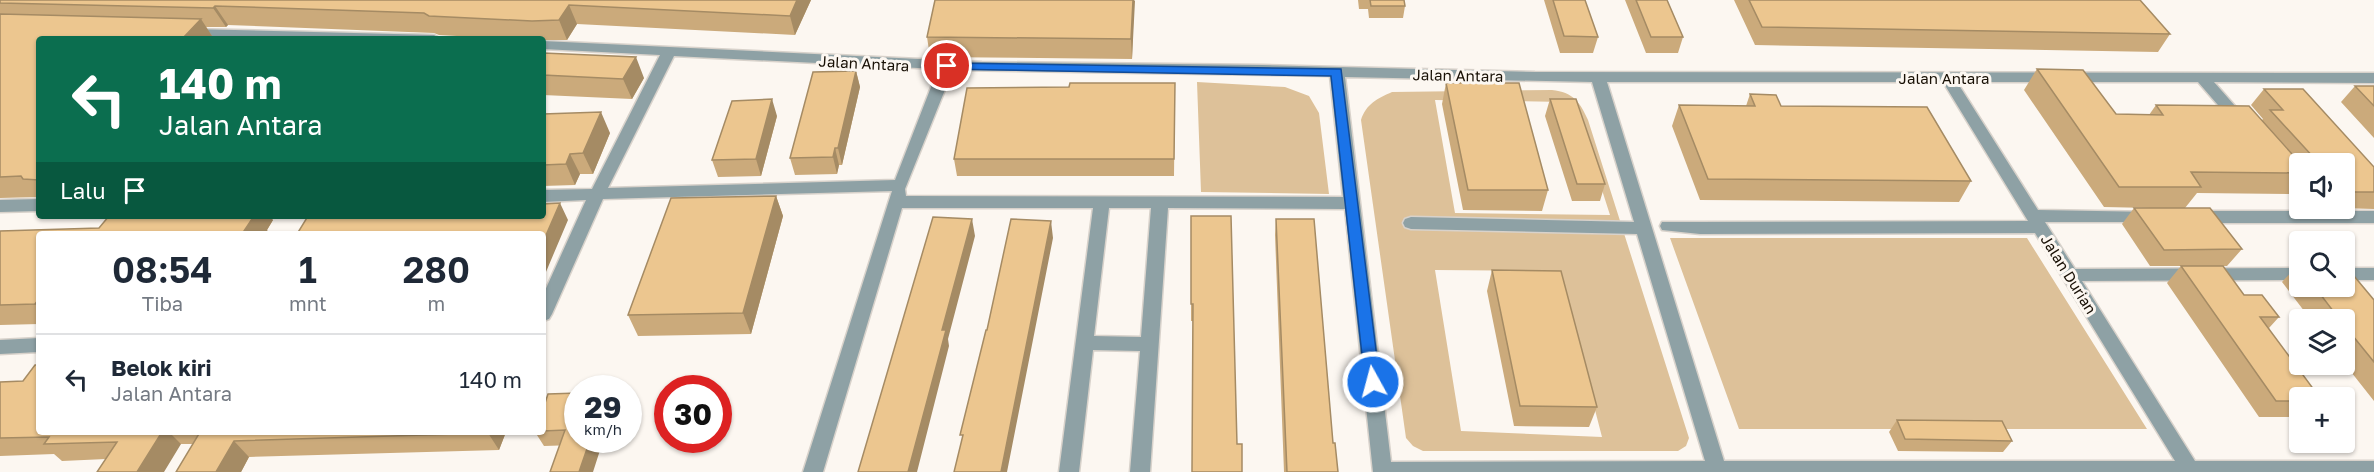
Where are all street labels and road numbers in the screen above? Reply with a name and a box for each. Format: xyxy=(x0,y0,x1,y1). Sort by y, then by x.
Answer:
street label: Jalan Antara xyxy=(818,52,910,74)
street label: Jalan Antara xyxy=(1412,65,1504,85)
street label: Jalan Antara xyxy=(1899,69,1989,87)
street label: Jalan Durian xyxy=(2037,231,2101,317)

